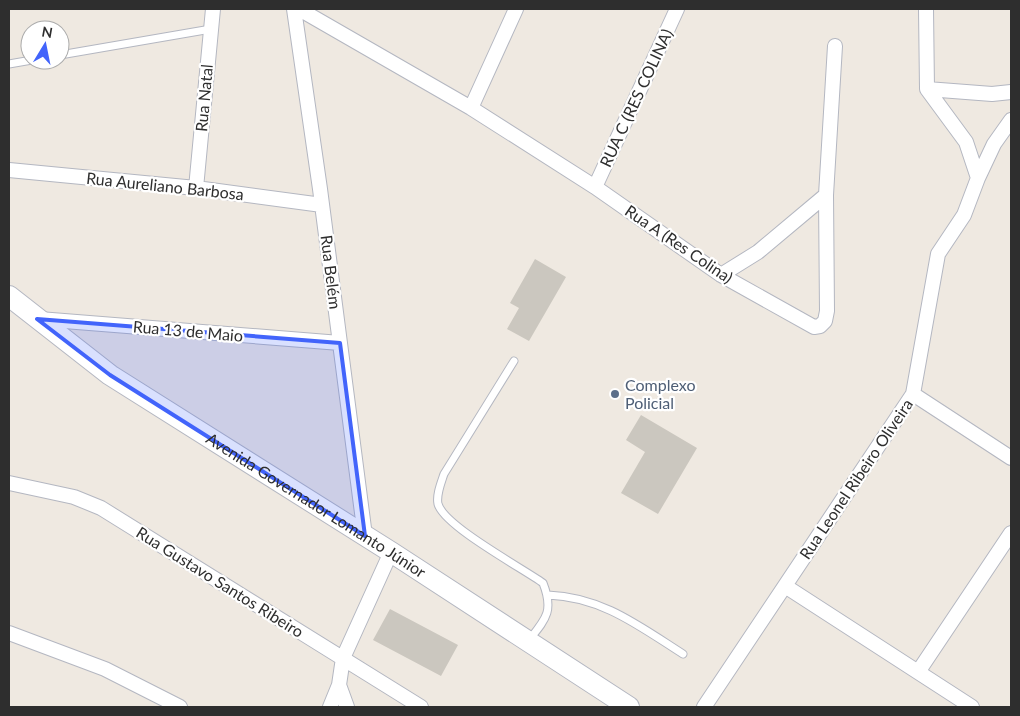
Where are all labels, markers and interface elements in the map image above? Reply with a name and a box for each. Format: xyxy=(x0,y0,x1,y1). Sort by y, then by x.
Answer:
north arrow xyxy=(20,20,70,70)
text: N xyxy=(41,22,54,41)
street label: RUA C (RES COLINA) xyxy=(595,26,676,170)
street label: Rua Natal xyxy=(191,63,216,133)
street label: Rua Aureliano Barbosa xyxy=(85,168,245,203)
street label: Rua A (Res Colina) xyxy=(622,201,737,287)
street label: Rua Belém xyxy=(318,234,345,310)
street label: Rua 13 de Maio xyxy=(132,316,244,345)
place label: Complexo Policial xyxy=(625,375,696,412)
marker: Complexo Policial xyxy=(609,388,621,400)
street label: Rua Leonel Ribeiro Oliveira xyxy=(795,395,916,562)
street label: Avenida Governador Lomanto Júnior xyxy=(203,428,430,581)
street label: Rua Gustavo Santos Ribeiro xyxy=(133,522,307,641)

